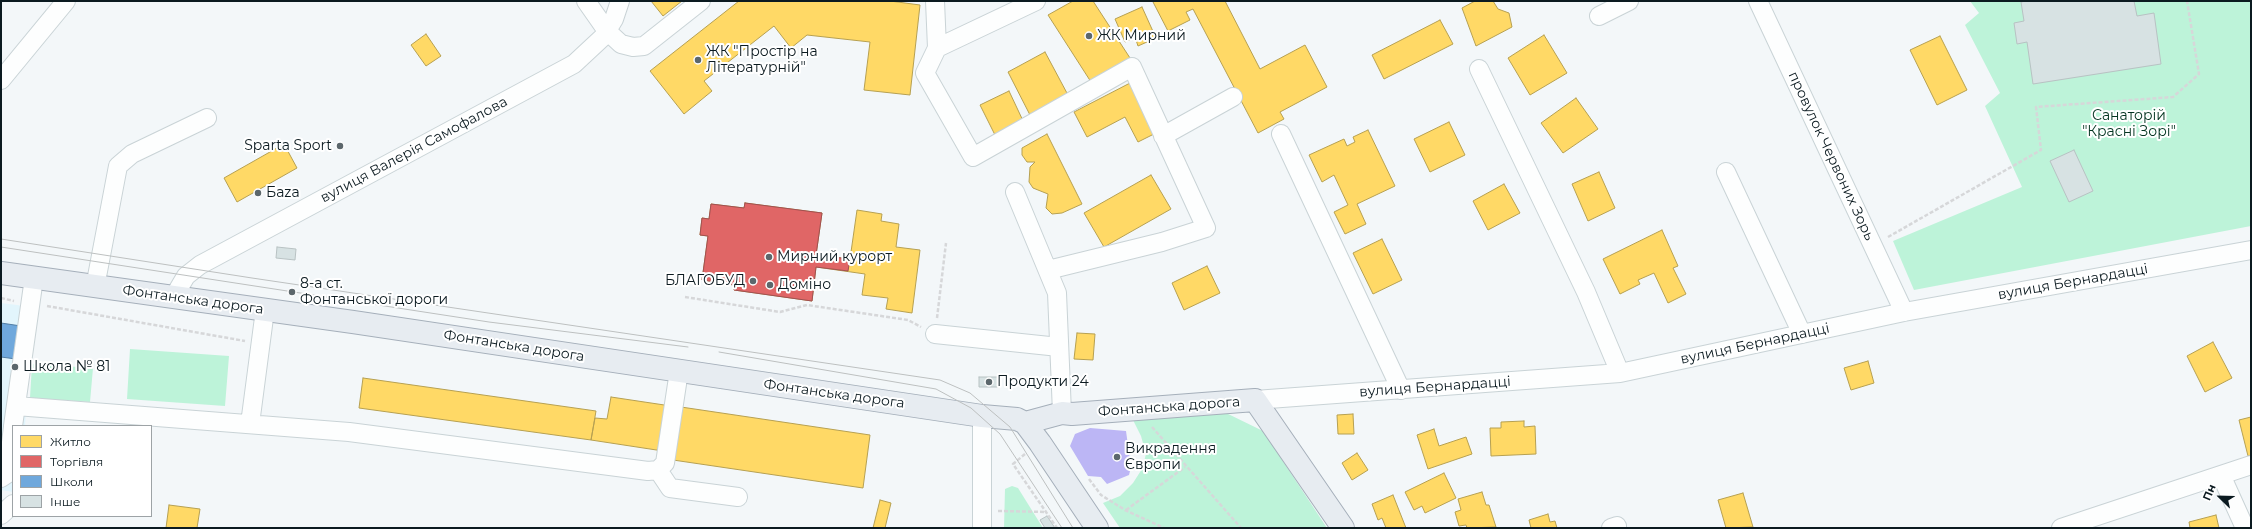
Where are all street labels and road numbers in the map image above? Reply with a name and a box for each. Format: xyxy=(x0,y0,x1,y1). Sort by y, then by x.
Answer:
street label: провулок Червоних Зорь xyxy=(1784,69,1878,243)
street label: вулиця Валерія Самофалова xyxy=(318,93,510,207)
street label: вулиця Бернардацці xyxy=(1997,261,2149,303)
street label: Фонтанська дорога xyxy=(121,282,265,318)
street label: вулиця Бернардацці xyxy=(1679,320,1831,368)
street label: Фонтанська дорога xyxy=(442,327,586,365)
street label: вулиця Бернардацці xyxy=(1359,373,1511,401)
street label: Фонтанська дорога xyxy=(762,376,906,412)
street label: Фонтанська дорога xyxy=(1097,394,1241,420)

